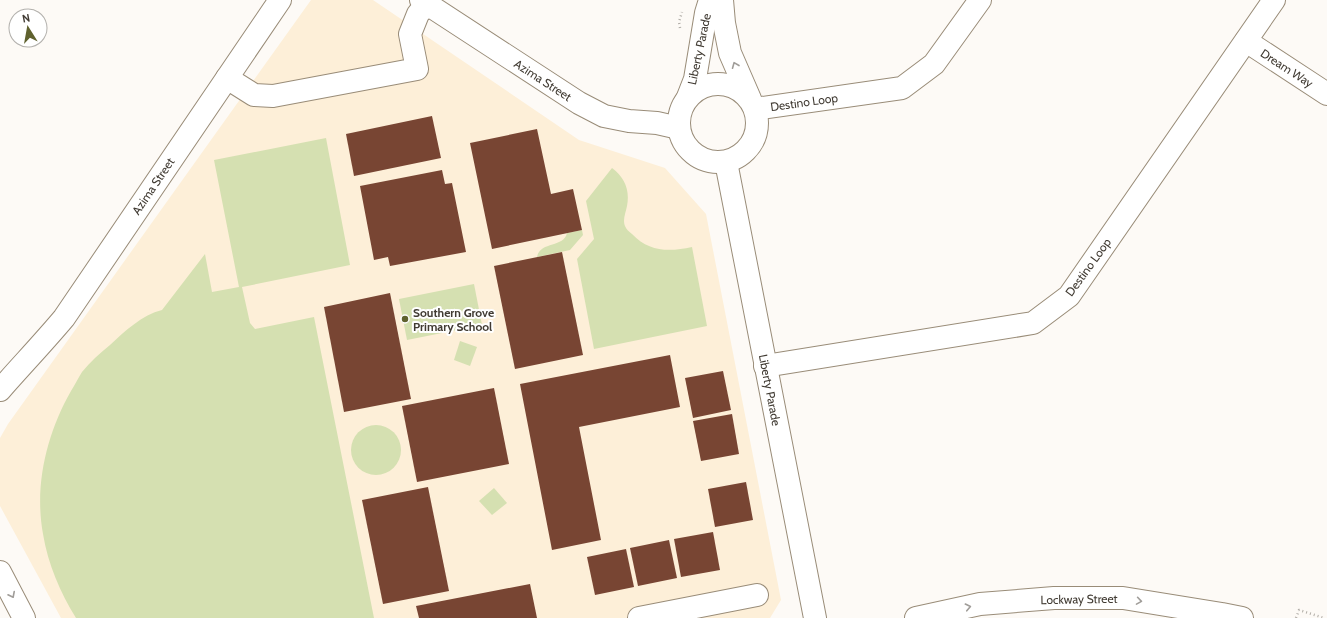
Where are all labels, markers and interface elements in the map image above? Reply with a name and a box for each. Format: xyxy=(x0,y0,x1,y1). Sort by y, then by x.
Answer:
north arrow xyxy=(8,8,48,48)
text: N xyxy=(21,11,31,26)
street label: Liberty Parade xyxy=(684,12,714,86)
street label: Dream Way xyxy=(1258,45,1316,91)
street label: Azima Street xyxy=(511,56,575,104)
one-way arrow xyxy=(732,61,740,68)
street label: Destino Loop xyxy=(769,90,839,114)
street label: Azima Street xyxy=(128,155,178,217)
street label: Destino Loop xyxy=(1062,235,1114,299)
place label: Southern Grove Primary School xyxy=(413,305,494,334)
marker: Southern Grove Primary School xyxy=(400,314,410,324)
street label: Liberty Parade xyxy=(756,353,784,427)
one-way arrow xyxy=(7,591,15,598)
street label: Lockway Street xyxy=(1040,591,1118,607)
one-way arrow xyxy=(1136,596,1142,605)
one-way arrow xyxy=(965,603,971,611)

